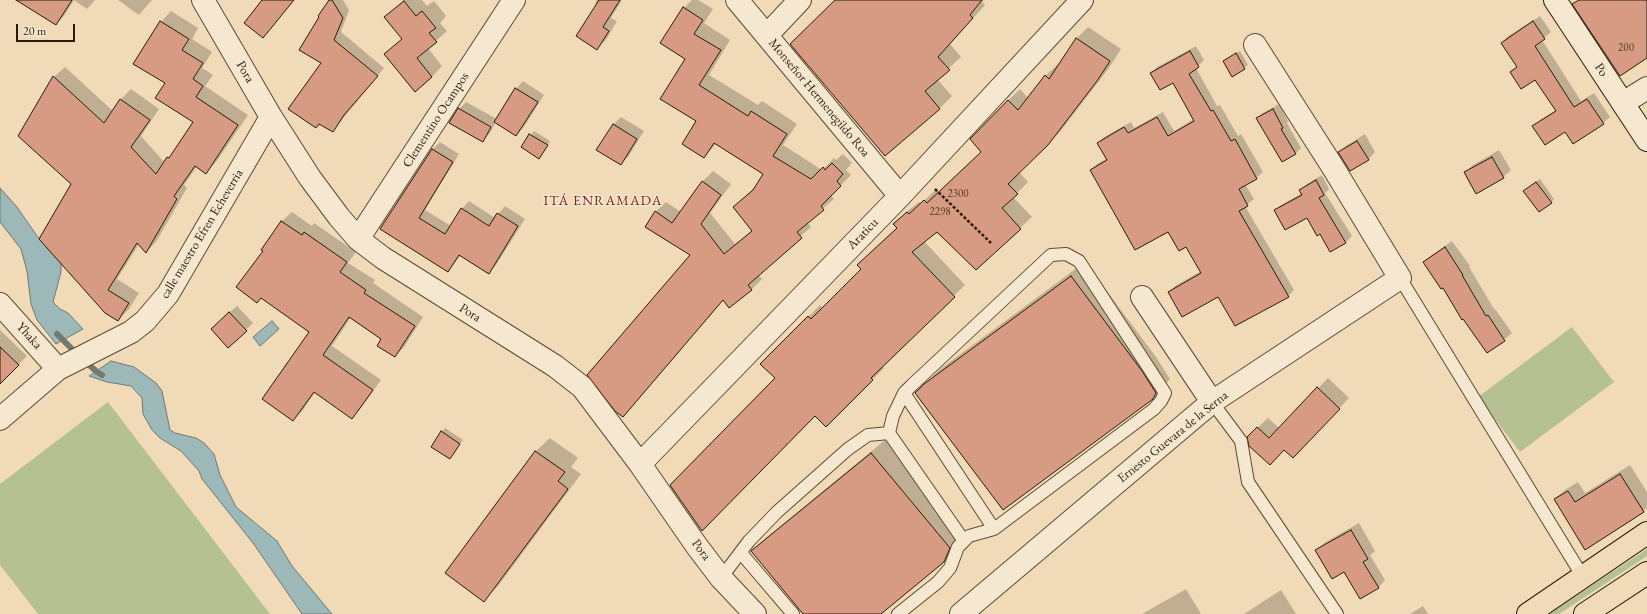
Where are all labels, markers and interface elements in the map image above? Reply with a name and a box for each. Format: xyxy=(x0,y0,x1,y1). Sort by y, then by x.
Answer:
scale bar xyxy=(18,16,77,42)
text: 20 m xyxy=(23,23,46,39)
street label: Monseñor Hermenegildo Roa xyxy=(765,36,873,160)
house number: 200 xyxy=(1618,41,1634,55)
street label: Pora xyxy=(233,58,257,86)
street label: Po xyxy=(1591,60,1611,80)
street label: Clementino Ocampos xyxy=(399,69,473,171)
street label: calle maestro Efren Echeverria xyxy=(157,167,247,301)
house number: 2300 xyxy=(947,187,969,201)
district label: ITÁ ENRAMADA xyxy=(544,193,662,209)
house number: 2298 xyxy=(929,205,951,219)
street label: Araticu xyxy=(844,215,882,253)
street label: Pora xyxy=(456,300,484,326)
street label: Yhaka xyxy=(13,319,45,353)
street label: Ernesto Guevara de la Serna xyxy=(1115,388,1231,486)
street label: Pora xyxy=(688,536,714,564)

